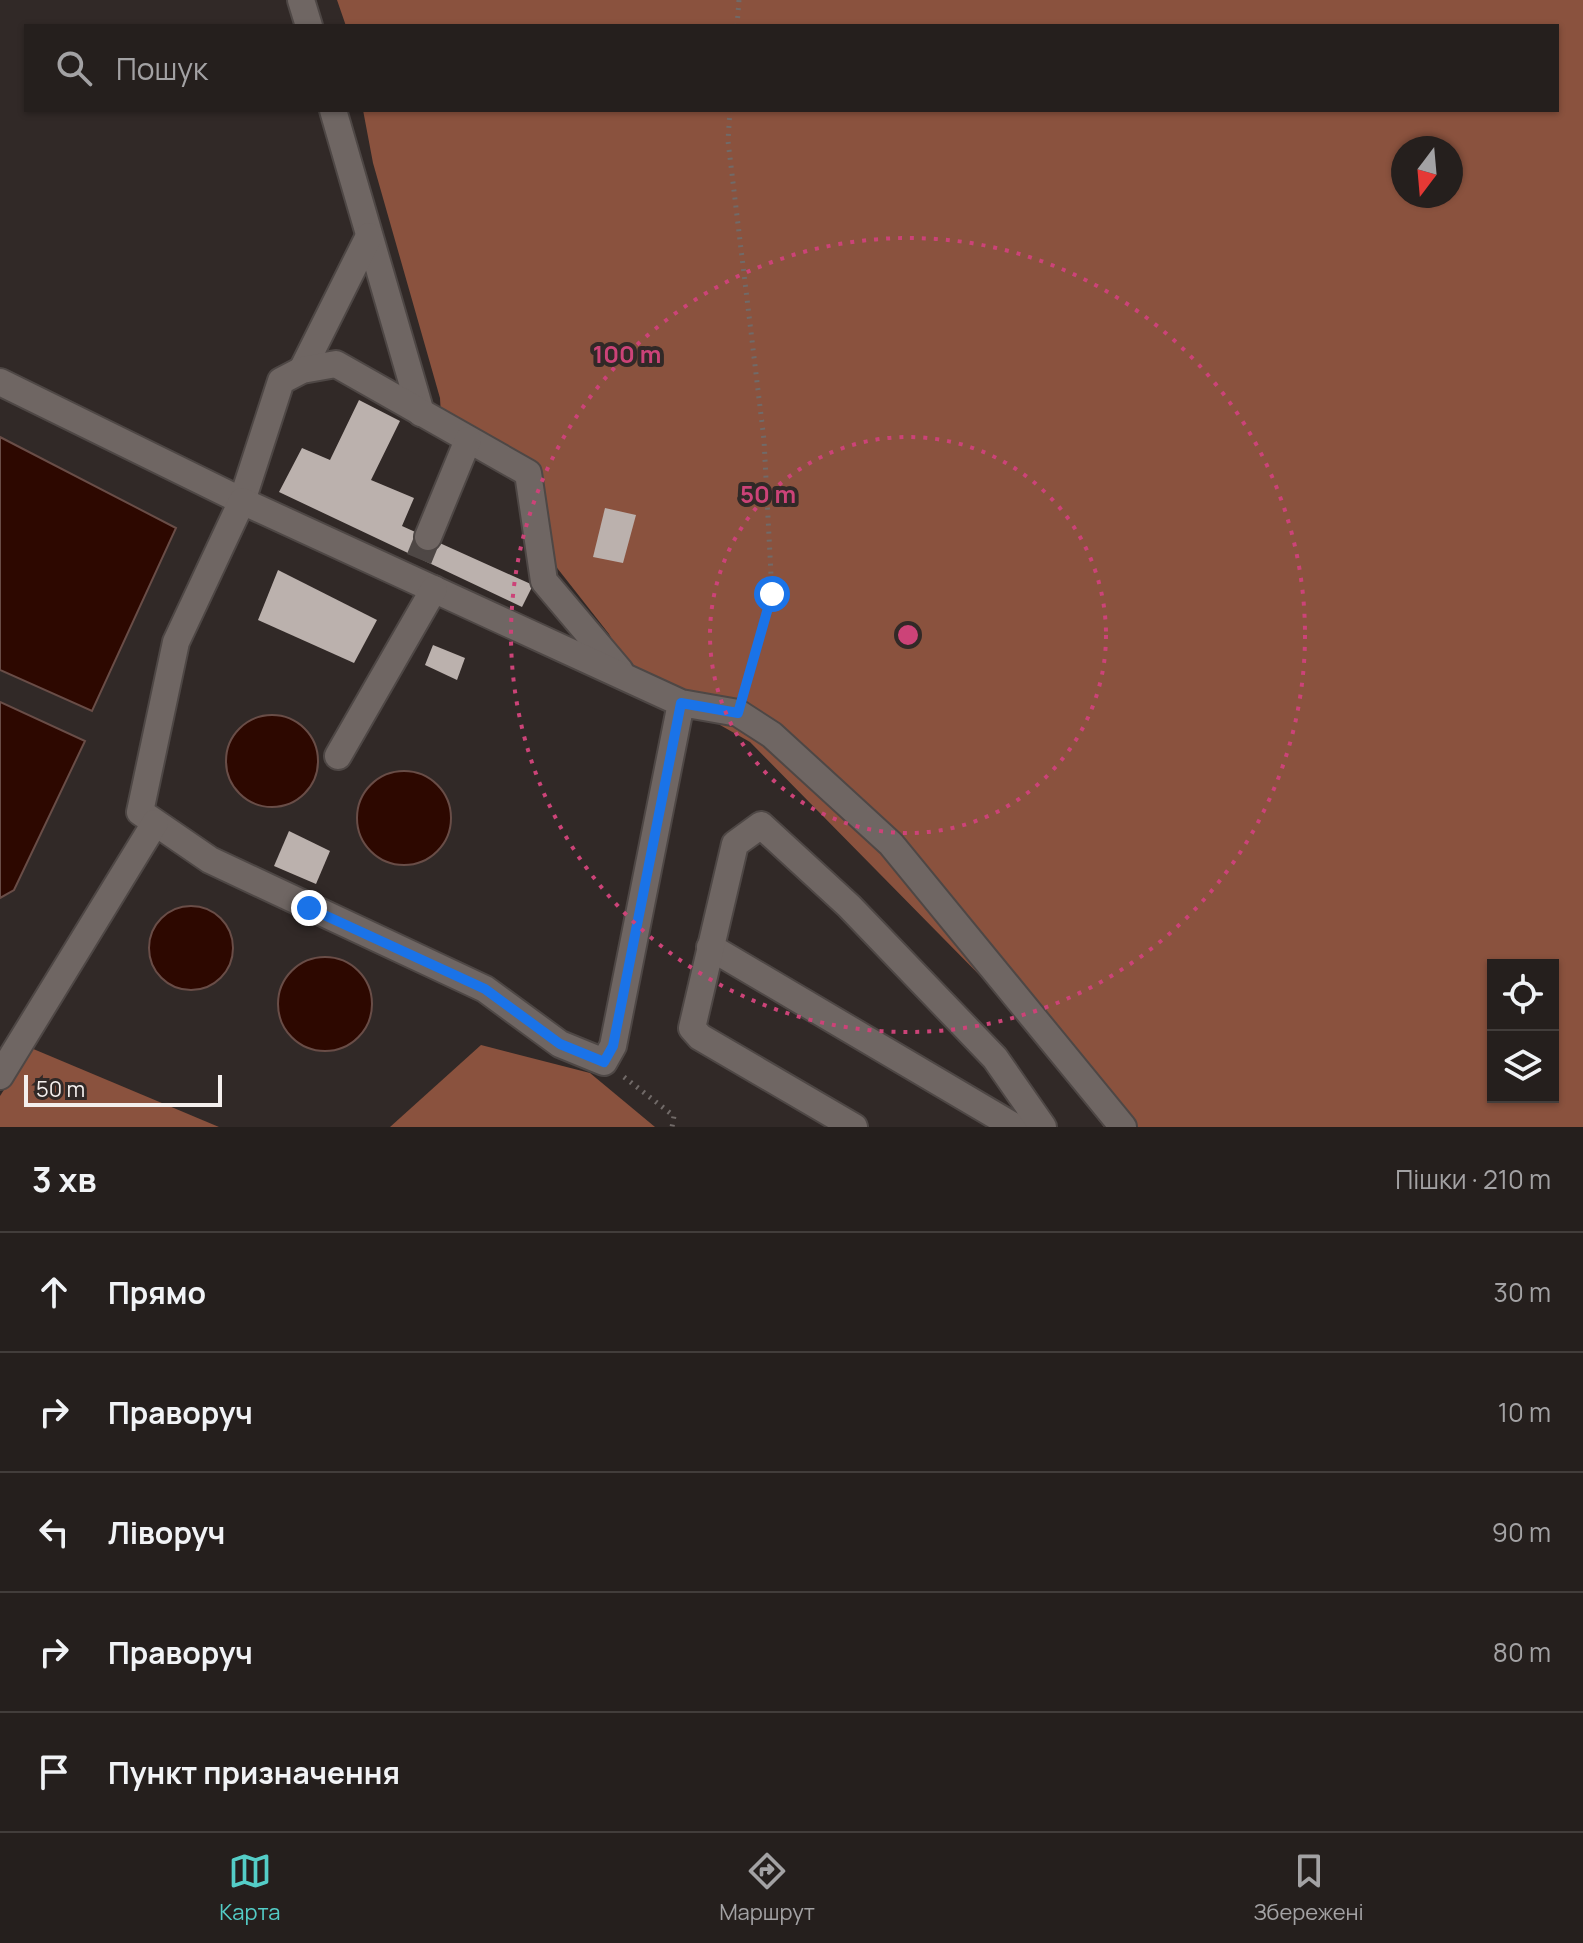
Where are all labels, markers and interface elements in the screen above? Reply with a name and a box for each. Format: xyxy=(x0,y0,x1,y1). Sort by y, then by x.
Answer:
search box xyxy=(24,24,1559,112)
icon: search xyxy=(52,46,96,90)
text: Пошук xyxy=(116,48,208,89)
north arrow xyxy=(1391,136,1463,208)
text: 100 m xyxy=(593,337,661,370)
text: 50 m xyxy=(740,477,796,510)
route start xyxy=(754,576,790,612)
centre of rings xyxy=(894,621,922,649)
route end xyxy=(291,890,327,926)
map controls xyxy=(1487,959,1559,1103)
button: locate xyxy=(1487,959,1559,1031)
button: layers xyxy=(1487,1031,1559,1103)
scale bar xyxy=(24,1071,222,1107)
text: 50 m xyxy=(36,1074,85,1104)
text: 3 хв xyxy=(32,1156,96,1202)
text: Пішки · 210 m xyxy=(1395,1161,1551,1197)
icon: ahead xyxy=(32,1270,76,1314)
text: Прямо xyxy=(108,1272,206,1313)
text: 30 m xyxy=(1494,1274,1551,1310)
icon: right xyxy=(32,1390,76,1434)
text: Праворуч xyxy=(108,1392,253,1433)
text: 10 m xyxy=(1498,1394,1551,1430)
icon: left xyxy=(32,1510,76,1554)
text: Ліворуч xyxy=(108,1512,225,1553)
text: 90 m xyxy=(1492,1514,1551,1550)
icon: right xyxy=(32,1630,76,1674)
text: Праворуч xyxy=(108,1632,253,1673)
text: 80 m xyxy=(1493,1634,1551,1670)
icon: arrive xyxy=(32,1750,76,1794)
text: Пункт призначення xyxy=(108,1752,400,1793)
tab: Карта xyxy=(219,1849,281,1927)
tab: Маршрут xyxy=(719,1849,815,1927)
tab: Збережені xyxy=(1253,1849,1364,1927)

